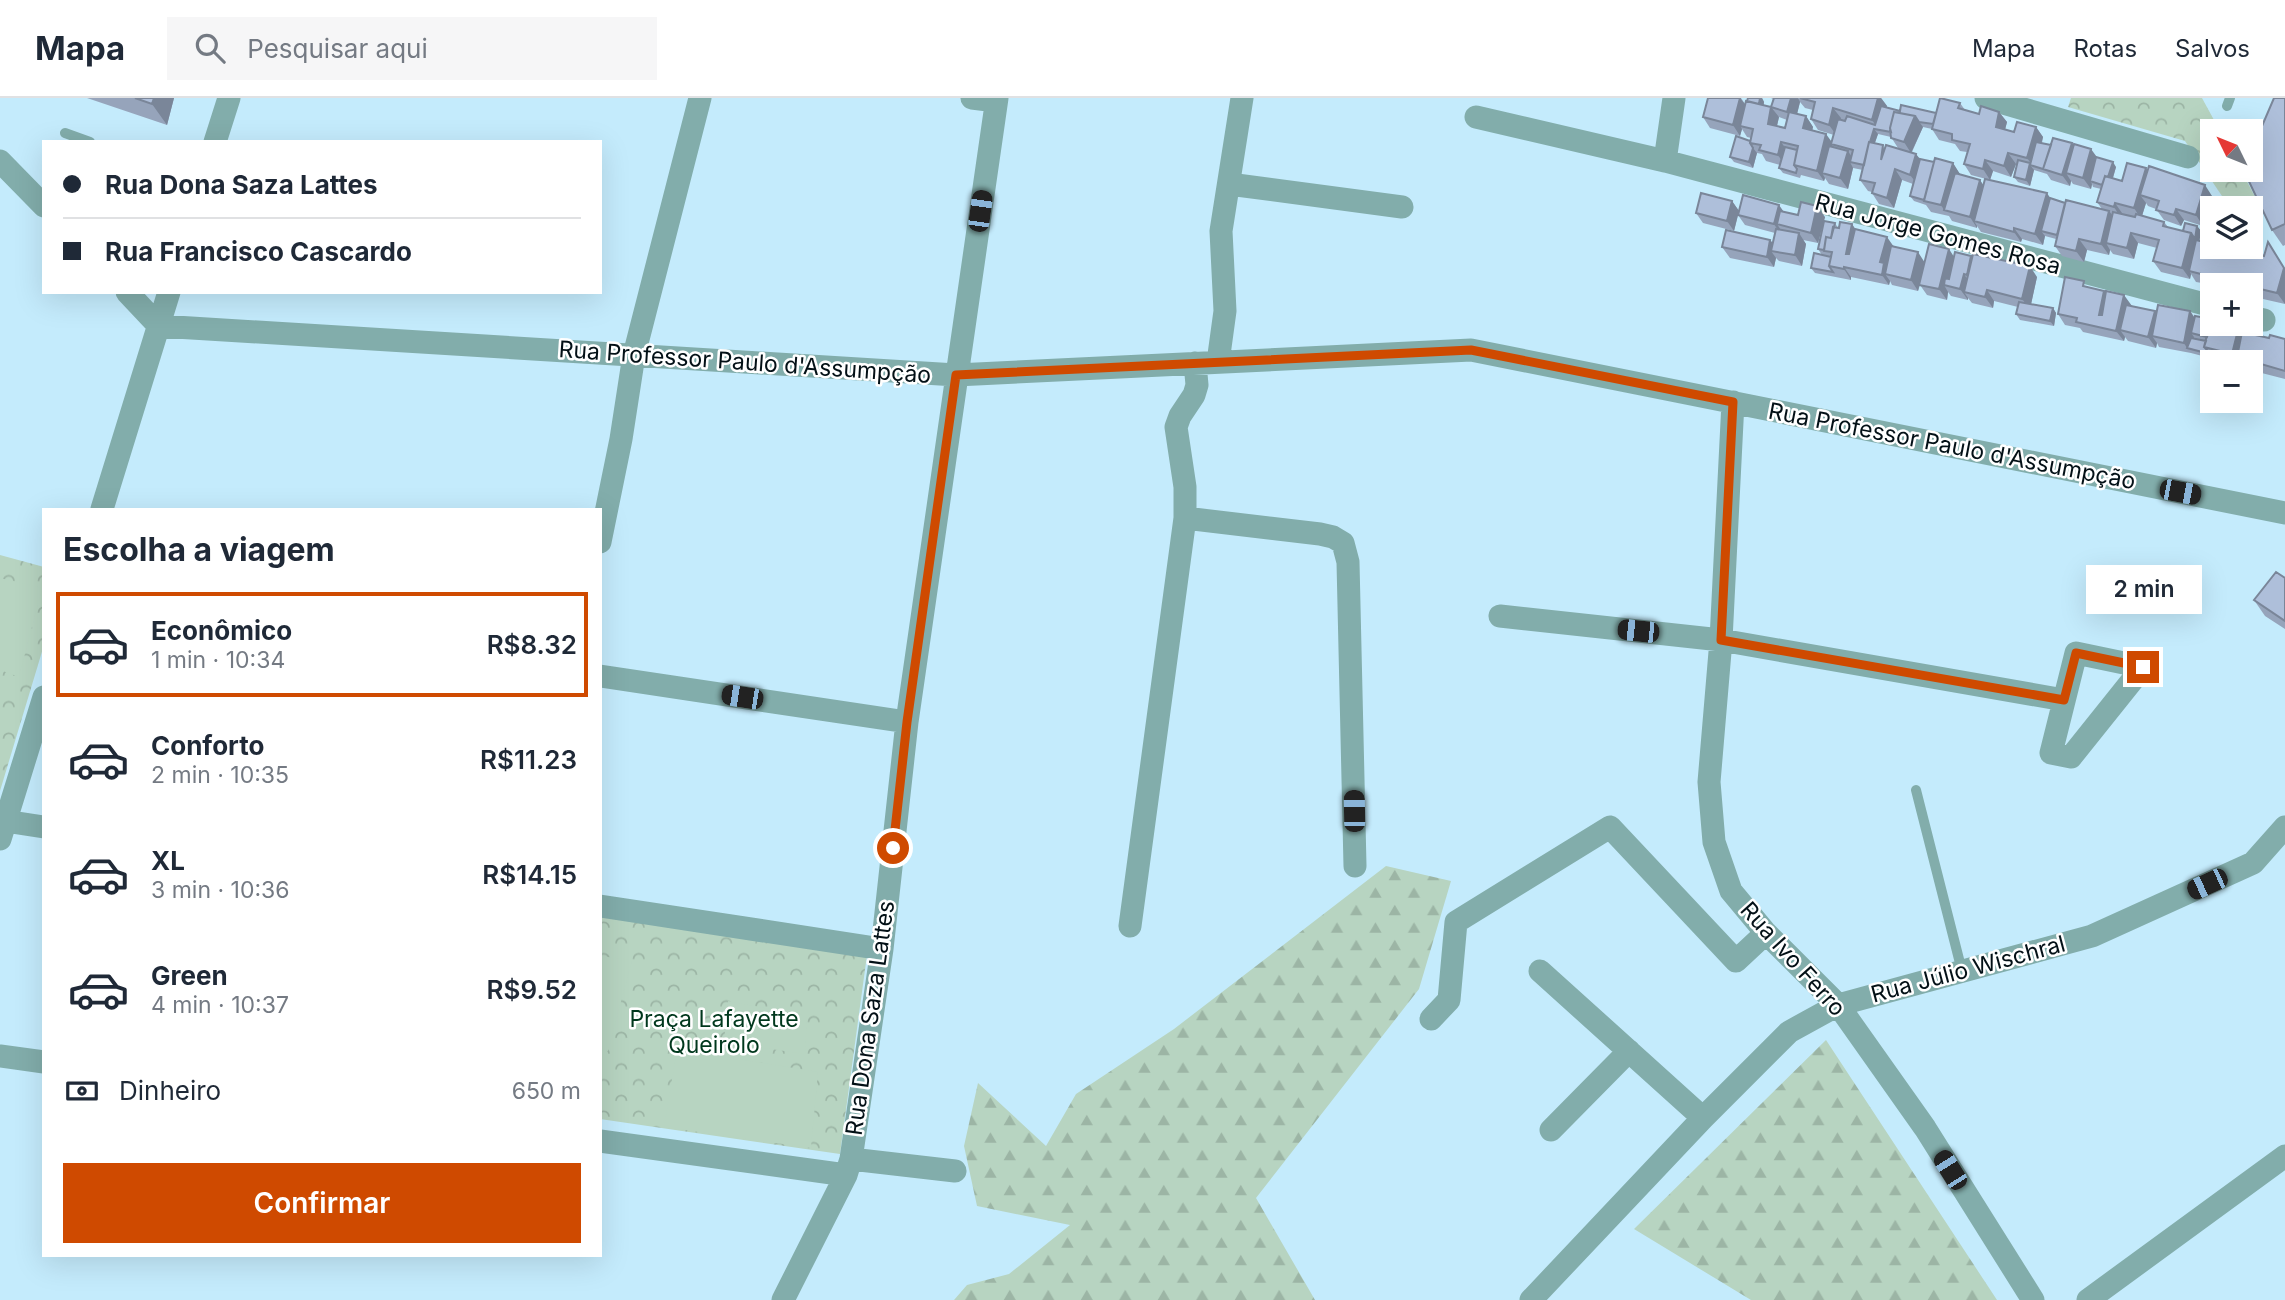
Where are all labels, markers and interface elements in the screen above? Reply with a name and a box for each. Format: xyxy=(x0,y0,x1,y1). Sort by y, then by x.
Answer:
search box xyxy=(167,17,657,80)
text: Mapa xyxy=(35,28,125,68)
icon: search xyxy=(191,29,229,67)
text: Pesquisar aqui xyxy=(247,33,428,64)
text: Mapa xyxy=(1972,34,2036,63)
text: Rotas xyxy=(2074,34,2137,63)
text: Salvos xyxy=(2175,34,2250,63)
north arrow xyxy=(2200,119,2263,182)
map controls xyxy=(2200,119,2263,413)
text: Rua Dona Saza Lattes xyxy=(105,169,378,200)
street label: Rua Jorge Gomes Rosa xyxy=(1812,188,2064,280)
car xyxy=(967,189,994,233)
button: layers xyxy=(2200,196,2263,259)
text: Rua Francisco Cascardo xyxy=(105,236,412,267)
button: + xyxy=(2200,273,2263,336)
street label: Rua Professor Paulo d'Assumpção xyxy=(558,335,932,389)
button: − xyxy=(2200,350,2263,413)
street label: Rua Professor Paulo d'Assumpção xyxy=(1766,397,2138,495)
car xyxy=(2158,478,2203,506)
text: Escolha a viagem xyxy=(63,530,335,569)
callout: 2 min xyxy=(2085,566,2201,614)
text: 2 min xyxy=(2114,575,2174,603)
icon: car xyxy=(67,613,130,676)
text: Econômico xyxy=(151,615,292,646)
car xyxy=(1617,618,1660,644)
text: R$8.32 xyxy=(487,629,577,660)
text: 1 min · 10:34 xyxy=(151,646,285,674)
route end xyxy=(2127,651,2159,683)
car xyxy=(720,683,765,711)
icon: car xyxy=(67,728,130,791)
text: Conforto xyxy=(151,730,264,761)
text: R$11.23 xyxy=(480,744,577,775)
text: 2 min · 10:35 xyxy=(151,761,289,789)
car xyxy=(1344,790,1365,832)
route start xyxy=(877,832,909,864)
icon: car xyxy=(67,843,130,906)
text: XL xyxy=(151,845,185,876)
text: R$14.15 xyxy=(482,859,577,890)
car xyxy=(2184,866,2231,902)
text: 3 min · 10:36 xyxy=(151,876,290,904)
street label: Rua Ivo Ferro xyxy=(1734,896,1852,1022)
street label: Rua Dona Saza Lattes xyxy=(840,899,900,1137)
street label: Rua Júlio Wischral xyxy=(1868,930,2068,1008)
icon: car xyxy=(67,958,130,1021)
text: Green xyxy=(151,960,228,991)
text: R$9.52 xyxy=(487,974,577,1005)
text: 4 min · 10:37 xyxy=(151,991,289,1019)
park label: Praça Lafayette Queirolo xyxy=(629,1005,799,1059)
icon: cash xyxy=(63,1072,101,1110)
text: Dinheiro xyxy=(119,1075,221,1106)
text: 650 m xyxy=(512,1077,581,1105)
car xyxy=(1930,1147,1971,1193)
button: Confirmar xyxy=(63,1163,581,1243)

